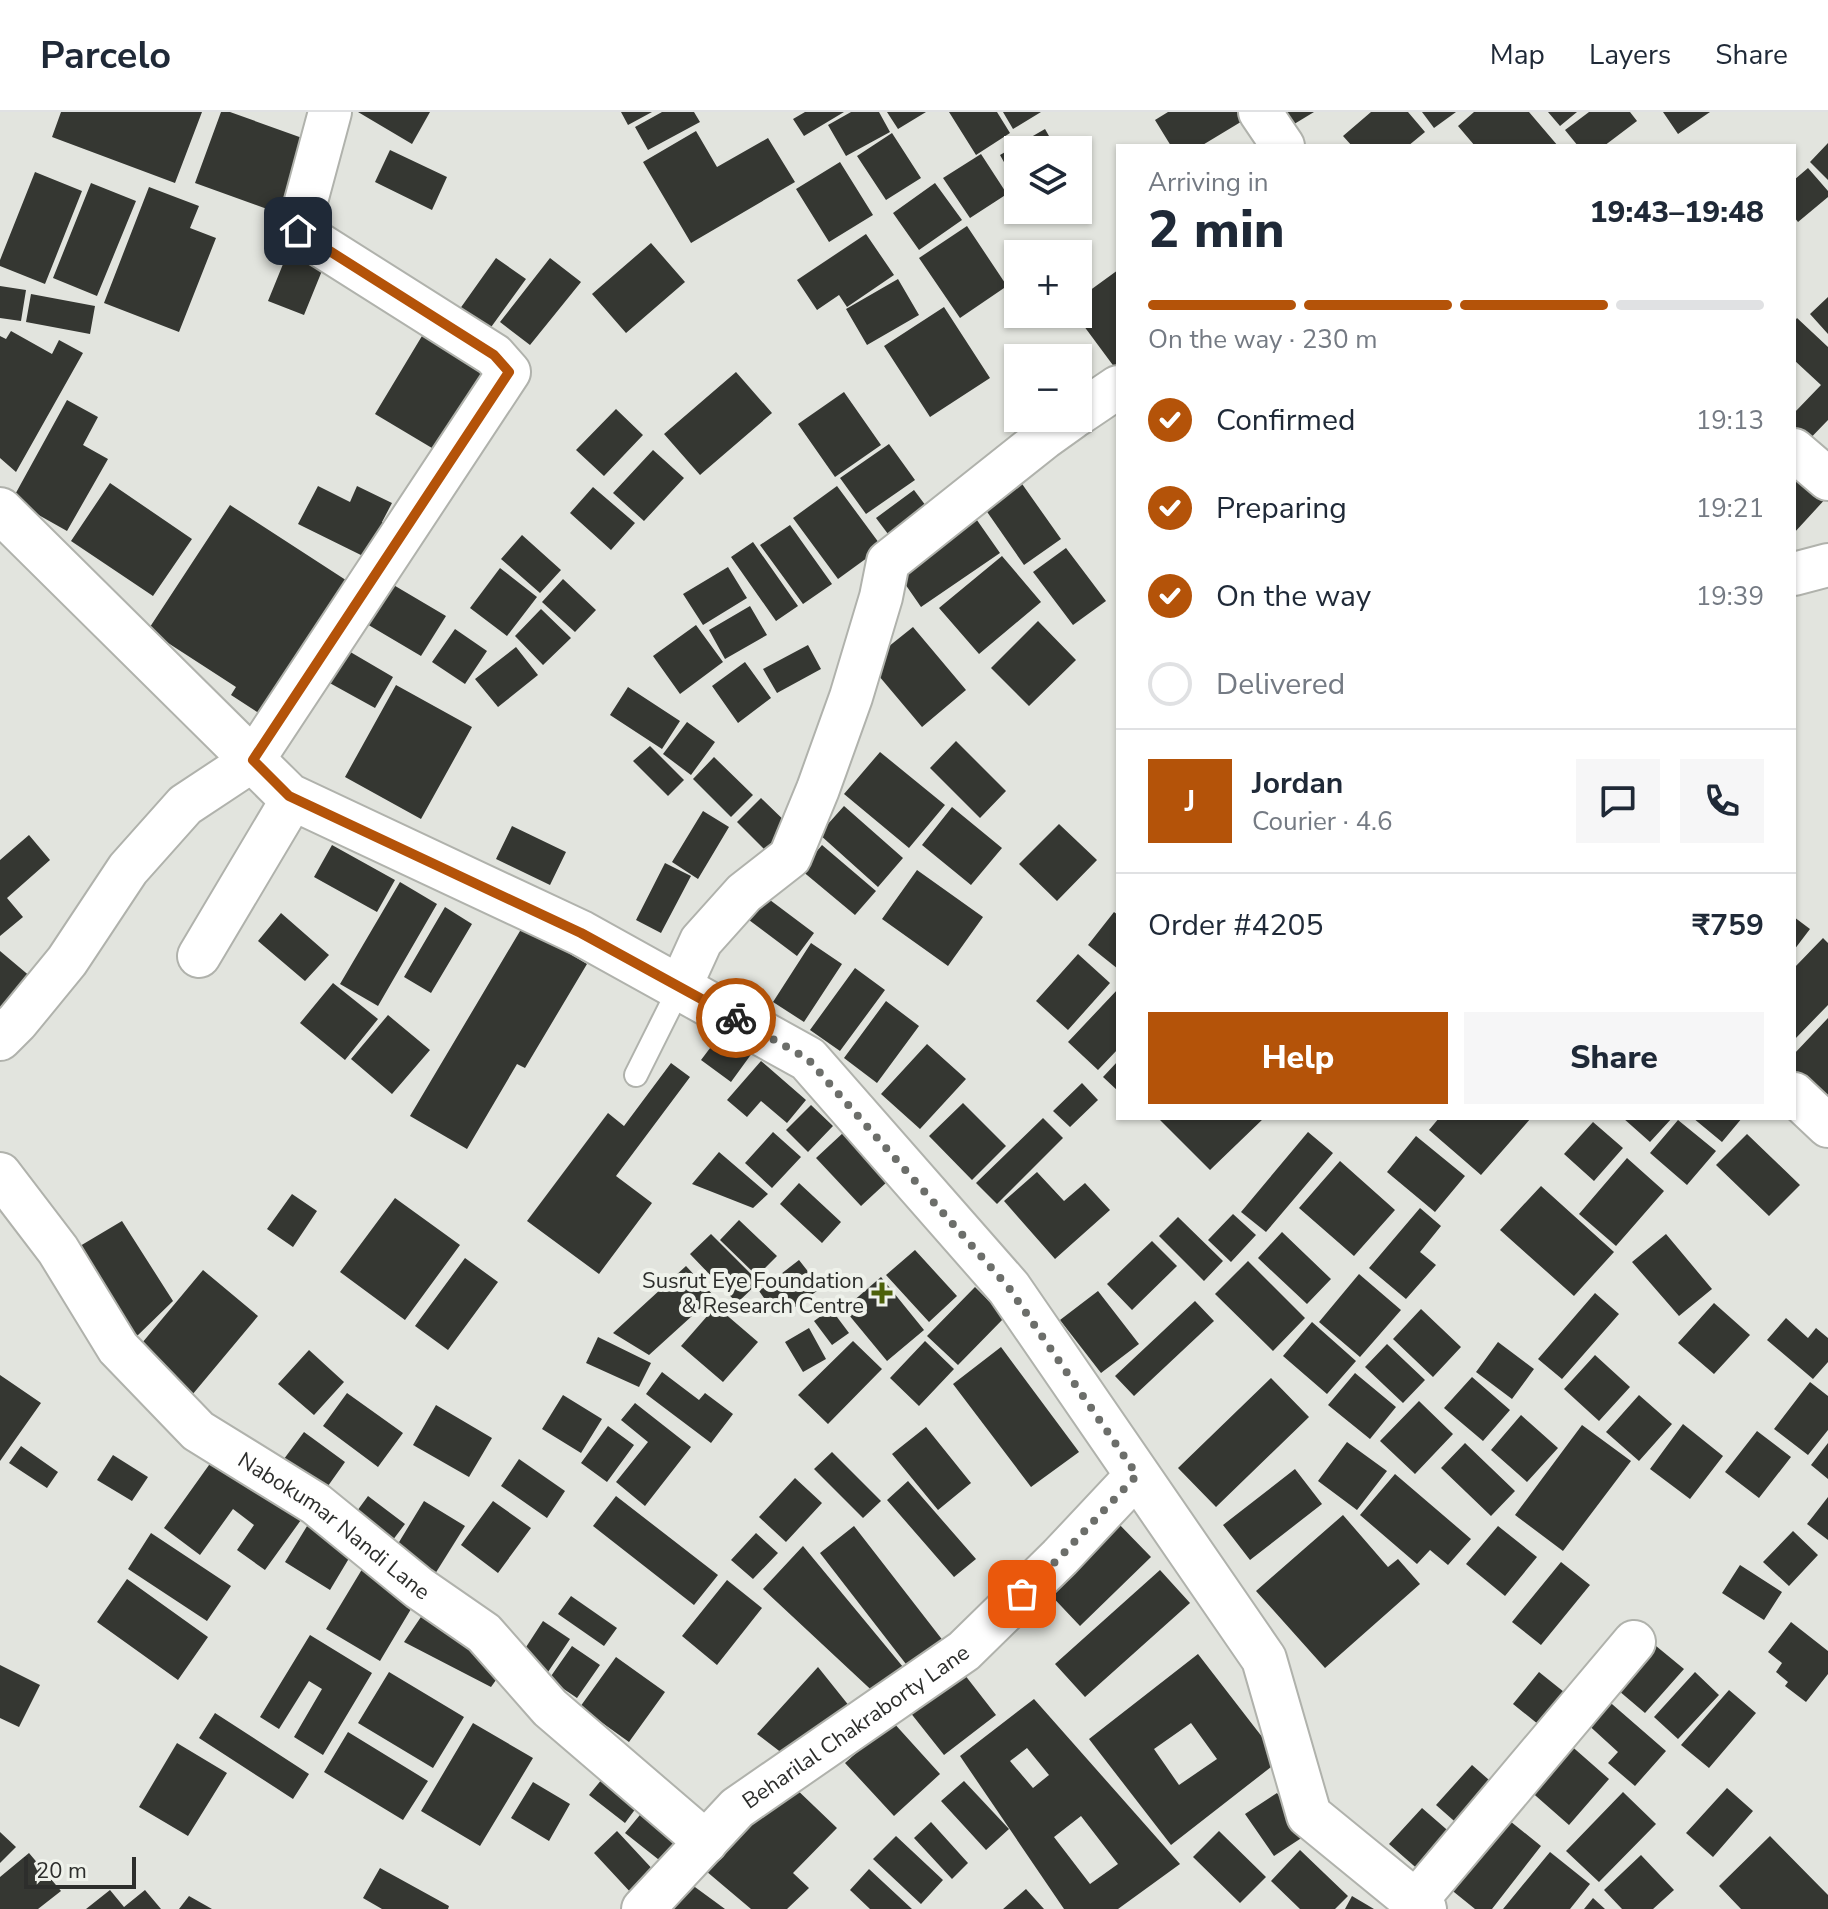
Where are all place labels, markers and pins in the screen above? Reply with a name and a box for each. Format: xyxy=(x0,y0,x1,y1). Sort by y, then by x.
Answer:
pin xyxy=(264,197,332,265)
place label: Susrut Eye Foundation & Research Centre xyxy=(642,1266,864,1321)
marker: Susrut Eye Foundation & Research Centre xyxy=(871,1282,893,1304)
pin xyxy=(988,1560,1056,1628)

